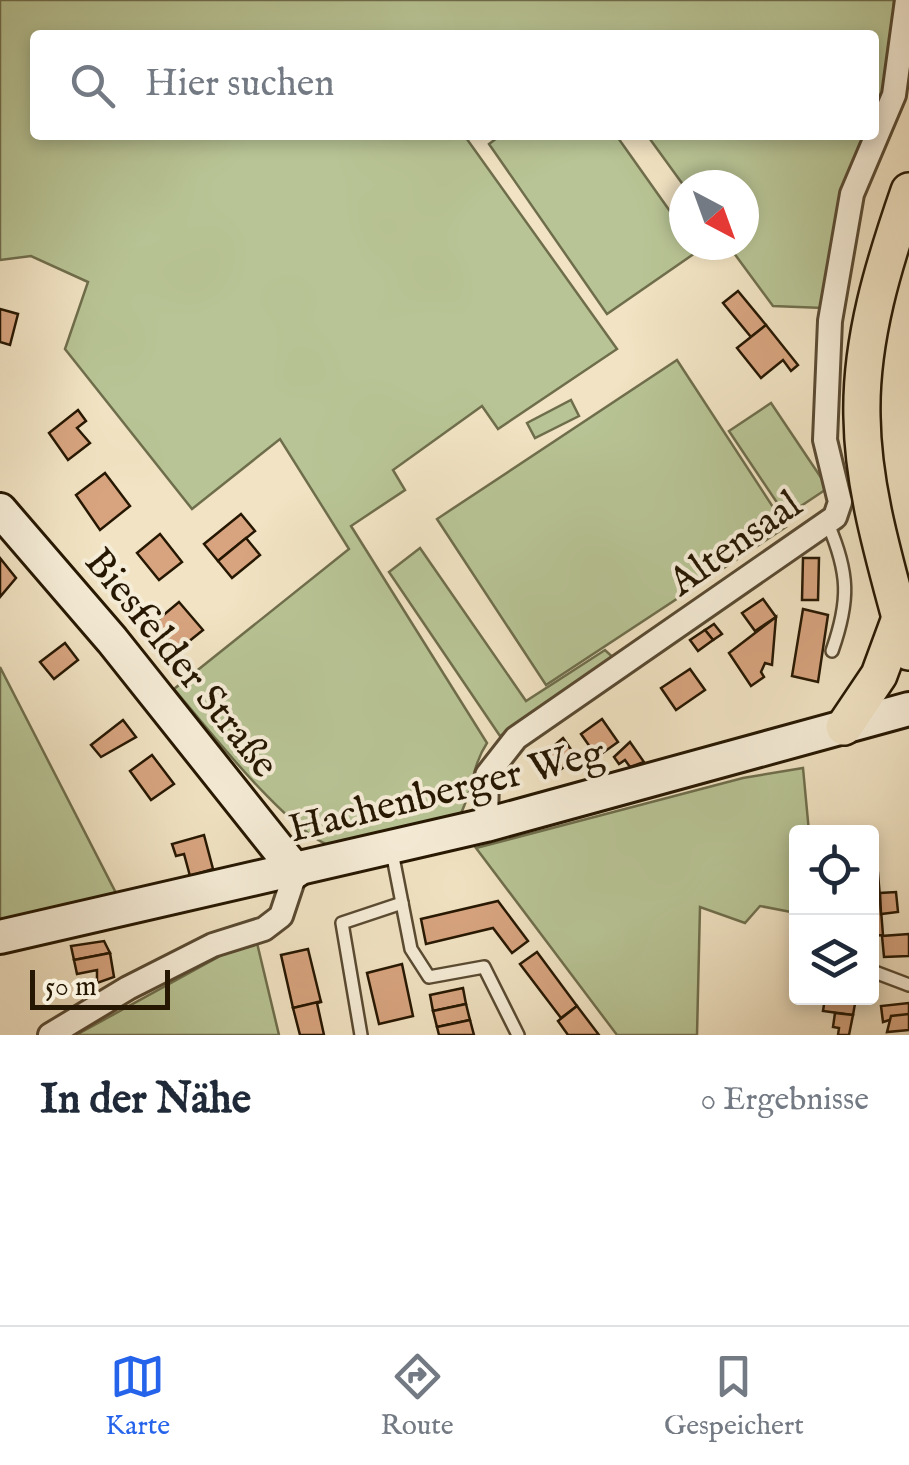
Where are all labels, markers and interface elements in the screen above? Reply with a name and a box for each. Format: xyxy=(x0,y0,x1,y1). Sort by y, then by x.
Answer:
search box xyxy=(30,30,879,140)
icon: search xyxy=(65,58,120,113)
text: Hier suchen xyxy=(145,61,335,109)
north arrow xyxy=(669,170,759,260)
street label: Altensaal xyxy=(659,481,813,610)
street label: Biesfelder Straße xyxy=(72,539,289,790)
street label: Hachenberger Weg xyxy=(284,728,611,856)
map controls xyxy=(789,825,879,1005)
button: locate xyxy=(789,825,879,915)
button: layers xyxy=(789,915,879,1005)
scale bar xyxy=(30,965,170,1010)
text: 50 m xyxy=(45,970,97,1005)
text: In der Nähe xyxy=(40,1074,251,1127)
text: 0 Ergebnisse xyxy=(701,1080,869,1121)
tab: Karte xyxy=(105,1349,170,1444)
tab: Route xyxy=(380,1349,454,1444)
tab: Gespeichert xyxy=(664,1349,804,1444)

